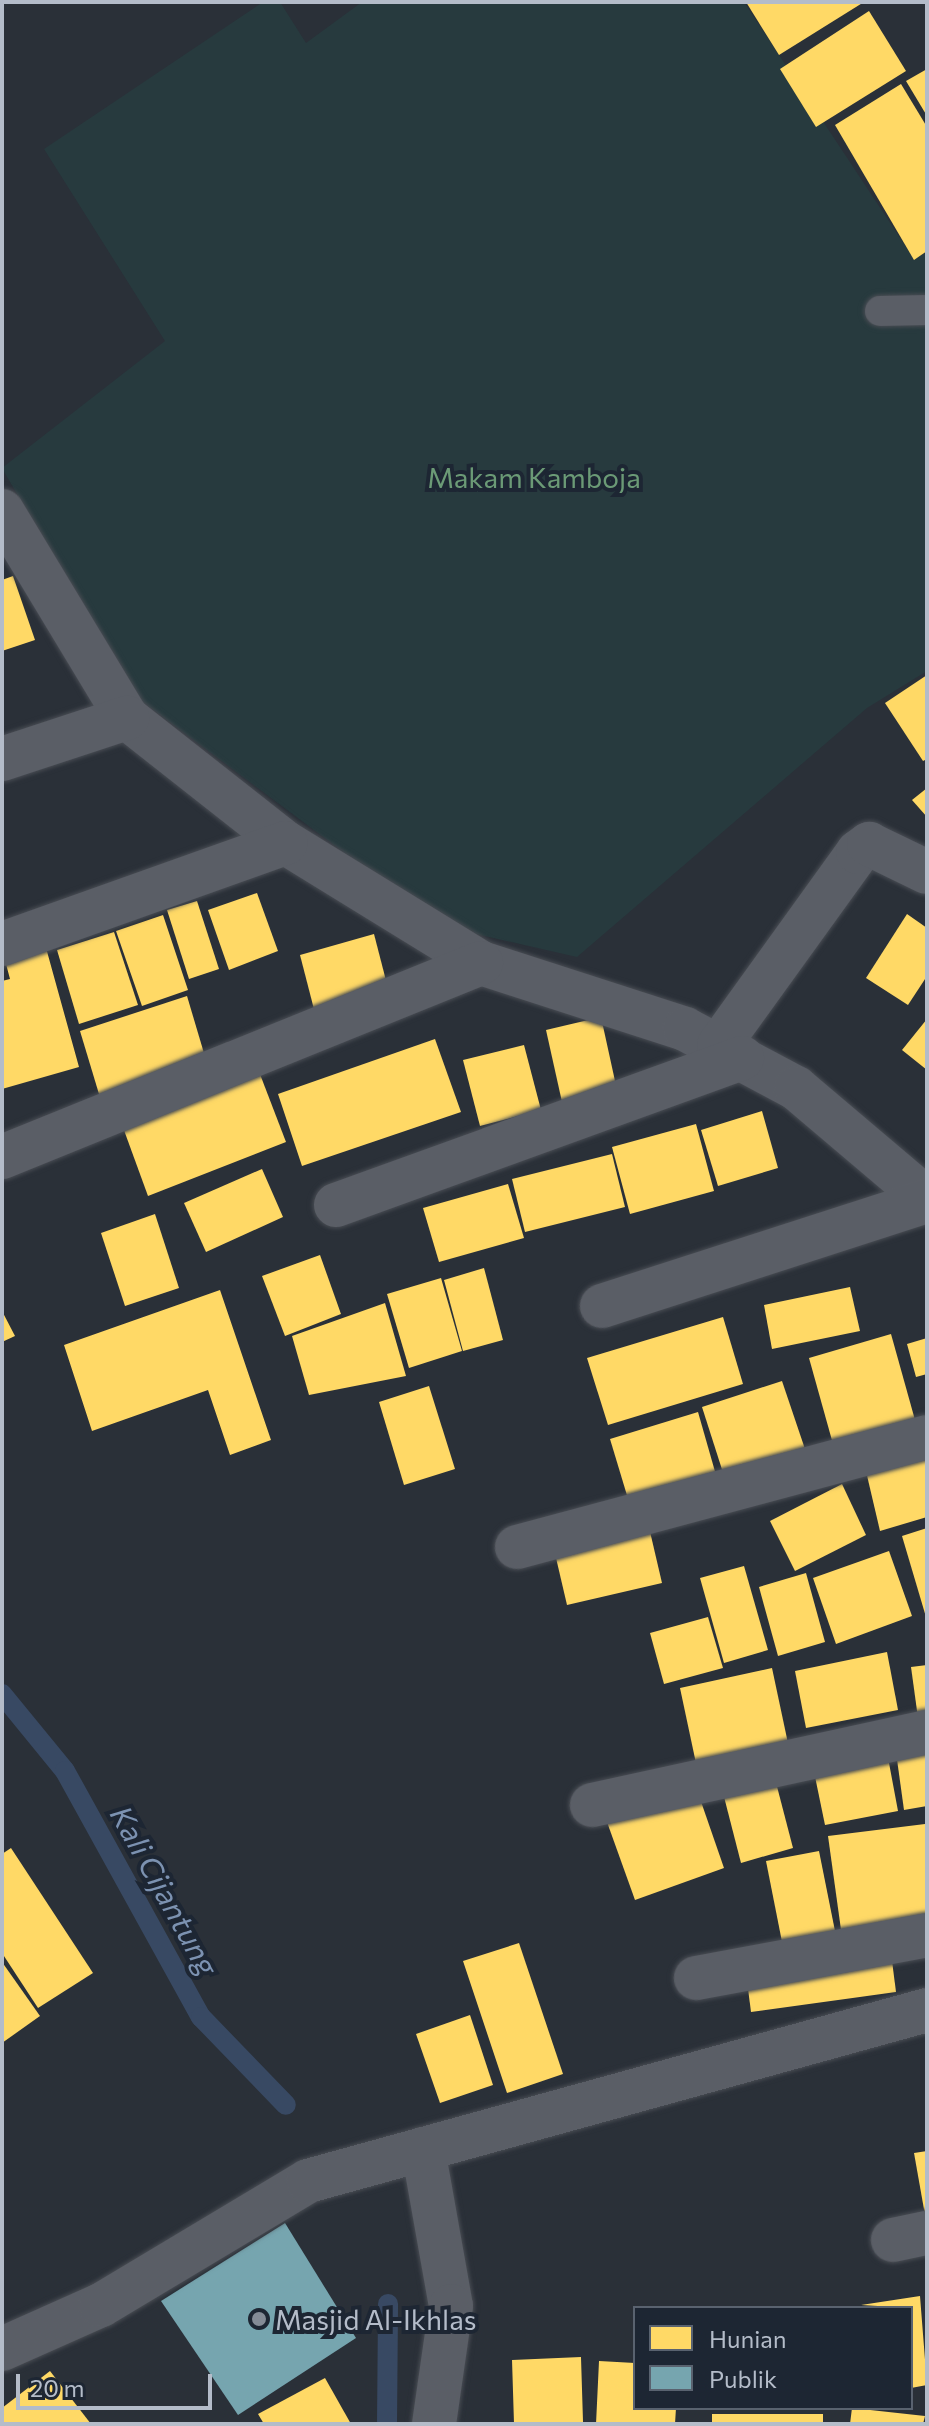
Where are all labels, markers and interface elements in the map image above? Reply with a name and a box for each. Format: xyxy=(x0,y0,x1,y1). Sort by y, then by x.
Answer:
park label: Makam Kamboja xyxy=(427,460,641,494)
water label: Kali Cijantung xyxy=(104,1799,226,1981)
place label: Masjid Al-Ikhlas xyxy=(275,2302,477,2336)
legend xyxy=(633,2306,913,2410)
marker: Masjid Al-Ikhlas xyxy=(250,2310,268,2328)
text: Hunian xyxy=(709,2324,787,2353)
scale bar xyxy=(20,2358,216,2408)
text: Publik xyxy=(709,2364,777,2393)
text: 20 m xyxy=(30,2373,84,2402)

